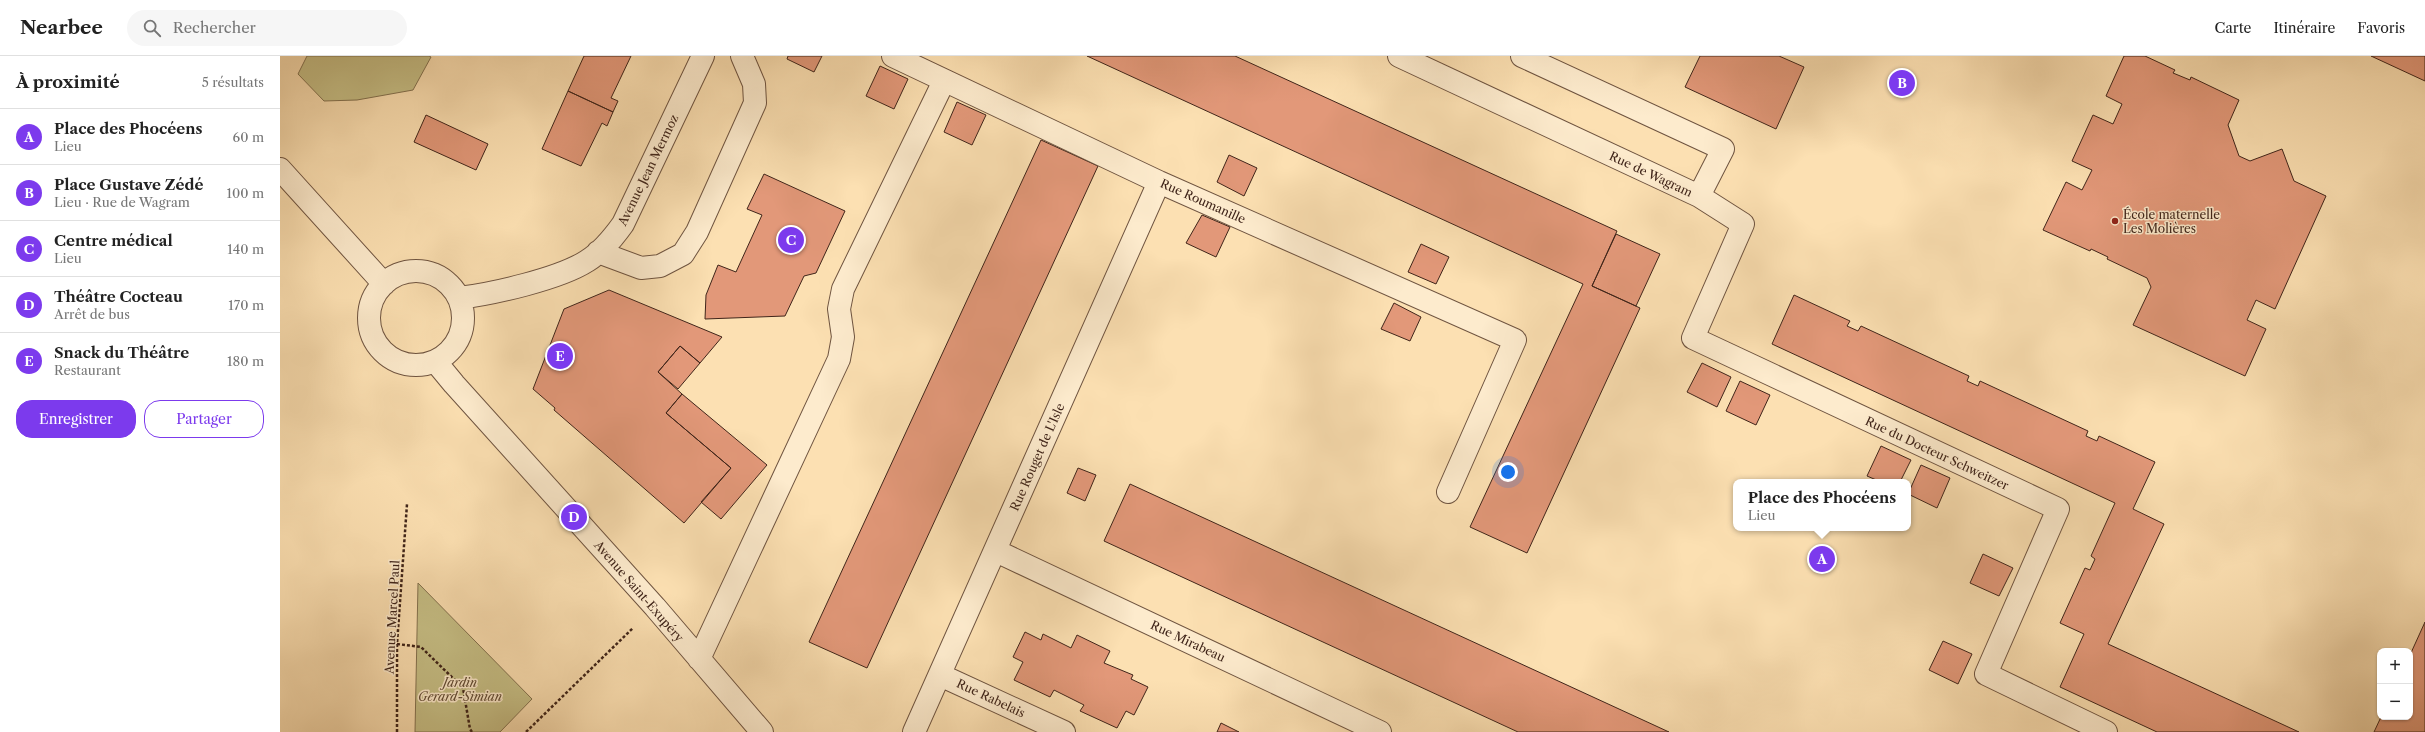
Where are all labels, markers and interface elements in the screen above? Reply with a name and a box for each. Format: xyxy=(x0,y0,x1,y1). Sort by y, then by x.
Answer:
search box xyxy=(127,10,407,46)
text: Nearbee xyxy=(20,16,103,39)
icon: search xyxy=(141,17,163,39)
text: Rechercher xyxy=(173,18,256,37)
text: Carte xyxy=(2215,19,2251,37)
text: Itinéraire xyxy=(2273,19,2335,37)
text: Favoris xyxy=(2357,19,2405,37)
pin: B xyxy=(1889,68,1915,98)
text: À proximité xyxy=(16,72,120,92)
text: 5 résultats xyxy=(202,74,264,90)
street label: Avenue Jean Mermoz xyxy=(614,112,681,229)
text: Place des Phocéens xyxy=(54,119,202,138)
text: A xyxy=(24,129,34,145)
text: 60 m xyxy=(233,129,264,145)
text: Lieu xyxy=(54,138,82,154)
street label: Rue de Wagram xyxy=(1607,148,1695,200)
text: Place Gustave Zédé xyxy=(54,175,203,194)
street label: Rue Roumanille xyxy=(1158,175,1248,227)
text: B xyxy=(24,185,34,201)
text: 100 m xyxy=(226,185,264,201)
text: Lieu · Rue de Wagram xyxy=(54,194,190,210)
place label: École maternelle Les Molières xyxy=(2123,206,2220,236)
marker: École maternelle Les Molières xyxy=(2110,216,2120,226)
pin: C xyxy=(778,225,804,255)
text: Centre médical xyxy=(54,231,173,250)
text: C xyxy=(24,241,34,257)
text: 140 m xyxy=(227,241,264,257)
text: Lieu xyxy=(54,250,82,266)
text: Théâtre Cocteau xyxy=(54,287,183,306)
text: D xyxy=(23,297,35,313)
text: 170 m xyxy=(228,297,264,313)
text: Arrêt de bus xyxy=(54,306,130,322)
pin: E xyxy=(547,341,573,371)
text: Snack du Théâtre xyxy=(54,343,189,362)
text: E xyxy=(24,353,34,369)
text: 180 m xyxy=(227,353,264,369)
text: Restaurant xyxy=(54,362,121,378)
button: Enregistrer xyxy=(16,400,136,438)
button: Partager xyxy=(144,400,264,438)
street label: Rue Rouget de L'Isle xyxy=(1006,400,1068,513)
street label: Rue du Docteur Schweitzer xyxy=(1863,413,2011,493)
your location xyxy=(1498,462,1518,482)
popup xyxy=(1733,479,1911,531)
text: Place des Phocéens xyxy=(1748,488,1896,507)
pin: D xyxy=(561,502,587,532)
text: Lieu xyxy=(1748,507,1776,523)
street label: Avenue Saint-Exupéry xyxy=(590,537,687,645)
pin: A xyxy=(1809,544,1835,574)
street label: Avenue Marcel Paul xyxy=(381,559,402,675)
street label: Rue Mirabeau xyxy=(1148,617,1228,665)
map controls xyxy=(2377,648,2413,720)
button: + xyxy=(2377,648,2413,684)
park label: Jardin Gerard-Simian xyxy=(418,675,502,704)
street label: Rue Rabelais xyxy=(954,676,1028,720)
button: − xyxy=(2377,684,2413,720)

